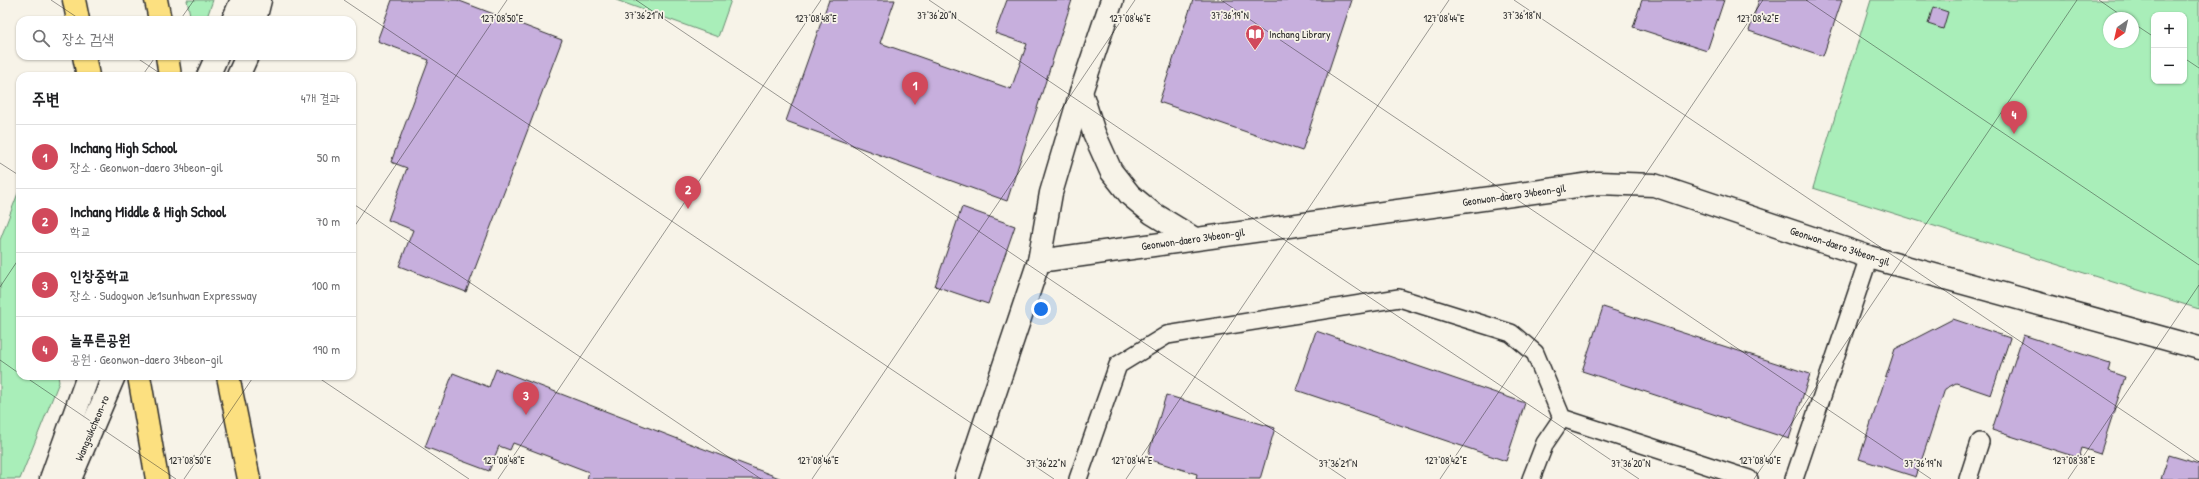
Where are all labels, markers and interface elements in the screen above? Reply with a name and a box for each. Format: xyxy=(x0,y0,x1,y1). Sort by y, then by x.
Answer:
text: 37°36'21"N xyxy=(625,9,663,22)
text: 37°36'20"N xyxy=(917,9,957,22)
text: 37°36'19"N xyxy=(1211,9,1249,22)
text: 37°36'18"N xyxy=(1503,9,1541,22)
text: 127°08'50"E xyxy=(481,12,524,25)
text: 127°08'48"E xyxy=(795,12,837,25)
text: 127°08'46"E xyxy=(1109,12,1151,25)
text: 127°08'44"E xyxy=(1424,12,1465,25)
text: 127°08'42"E xyxy=(1737,12,1780,25)
north arrow xyxy=(2103,12,2139,48)
map controls xyxy=(2151,12,2187,84)
button: + xyxy=(2151,12,2187,48)
search box xyxy=(16,16,356,60)
library icon: Inchang Library xyxy=(1244,23,1266,51)
icon: search xyxy=(30,27,52,49)
place label: Inchang Library xyxy=(1269,27,1331,41)
text: 장소 검색 xyxy=(62,28,114,49)
button: − xyxy=(2151,48,2187,84)
pin: 1 xyxy=(902,72,928,105)
text: 주변 xyxy=(32,87,59,110)
text: 4개 결과 xyxy=(301,89,340,107)
pin: 4 xyxy=(2001,101,2027,134)
text: Inchang High School xyxy=(70,137,177,158)
text: 1 xyxy=(43,148,47,166)
text: 50 m xyxy=(317,148,340,166)
text: 장소 · Geonwon-daero 34beon-gil xyxy=(70,158,223,176)
pin: 2 xyxy=(675,176,701,209)
street label: Geonwon-daero 34beon-gil xyxy=(1461,181,1567,209)
text: Inchang Middle & High School xyxy=(70,201,226,222)
text: 2 xyxy=(42,212,48,230)
text: 70 m xyxy=(316,212,340,230)
text: 학교 xyxy=(70,222,91,240)
street label: Geonwon-daero 34beon-gil xyxy=(1788,223,1892,269)
street label: Geonwon-daero 34beon-gil xyxy=(1140,225,1246,253)
text: 인창중학교 xyxy=(70,265,130,286)
text: 3 xyxy=(42,276,48,294)
text: 100 m xyxy=(312,276,340,294)
text: 장소 · Sudogwon Je1sunhwan Expressway xyxy=(70,286,257,304)
your location xyxy=(1031,299,1051,319)
text: 늘푸른공원 xyxy=(70,329,130,350)
text: 4 xyxy=(43,340,47,358)
text: 190 m xyxy=(313,340,340,358)
text: 공원 · Geonwon-daero 34beon-gil xyxy=(70,350,223,368)
pin: 3 xyxy=(513,382,539,415)
street label: Wangsukcheon-ro xyxy=(72,393,112,463)
text: 127°08'50"E xyxy=(169,454,212,467)
text: 127°08'48"E xyxy=(483,454,525,467)
text: 127°08'46"E xyxy=(797,454,839,467)
text: 127°08'44"E xyxy=(1112,454,1153,467)
text: 127°08'42"E xyxy=(1425,454,1468,467)
text: 127°08'40"E xyxy=(1739,454,1781,467)
text: 127°08'38"E xyxy=(2053,454,2096,467)
text: 37°36'22"N xyxy=(1026,457,1066,470)
text: 37°36'21"N xyxy=(1319,457,1357,470)
text: 37°36'20"N xyxy=(1611,457,1651,470)
text: 37°36'19"N xyxy=(1904,457,1942,470)

